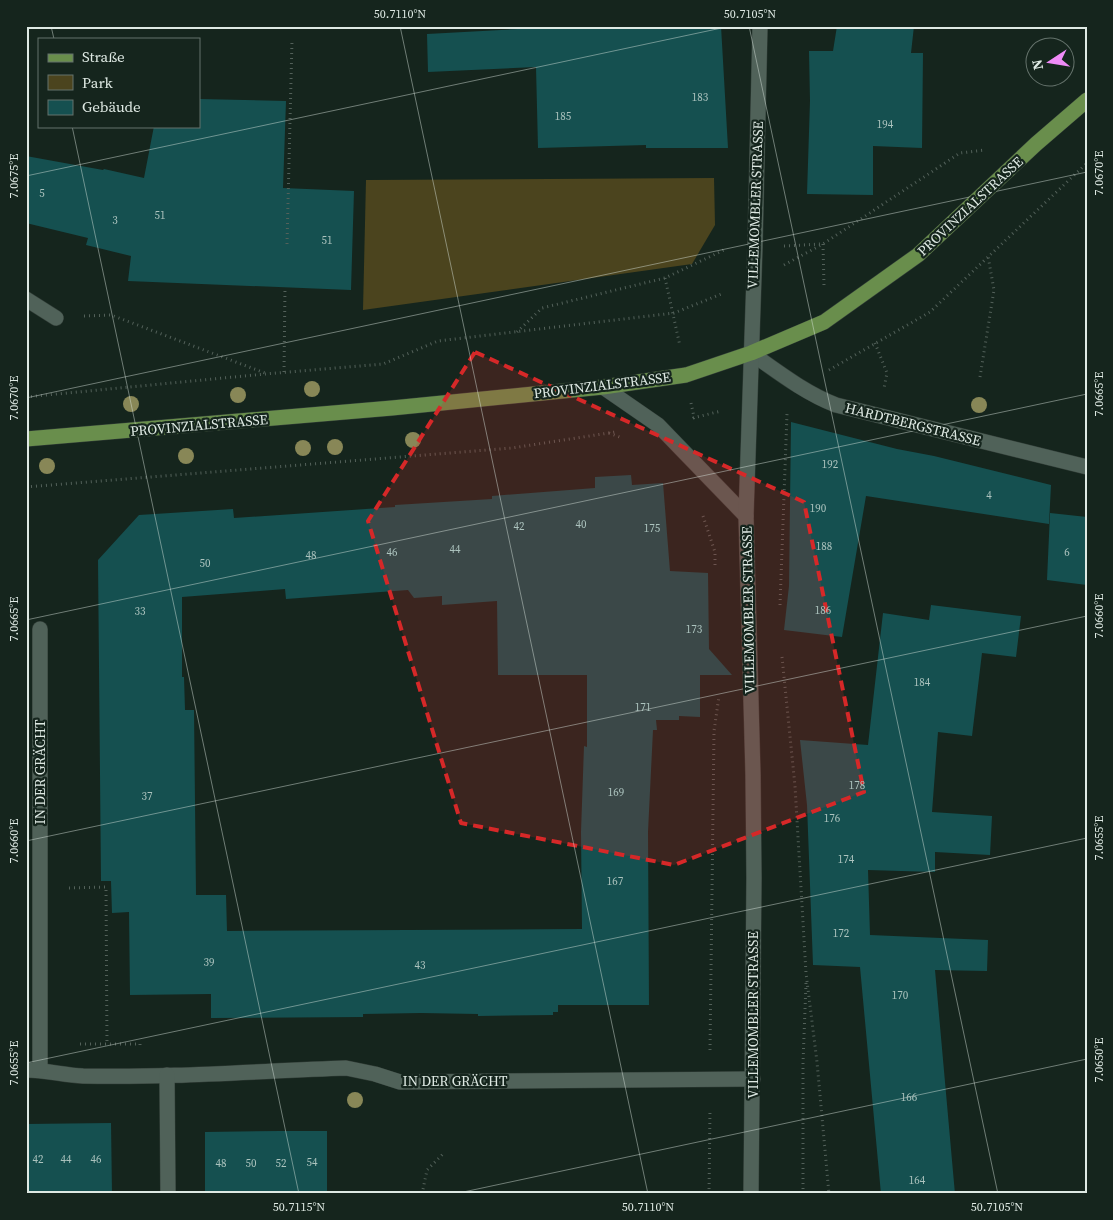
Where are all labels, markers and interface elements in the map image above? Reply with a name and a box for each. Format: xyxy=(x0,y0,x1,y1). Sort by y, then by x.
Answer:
text: 50.7110°N xyxy=(374,6,426,22)
text: 50.7105°N xyxy=(724,6,776,22)
legend xyxy=(38,38,200,128)
north arrow xyxy=(1026,38,1076,88)
text: Straße xyxy=(82,46,125,67)
text: N xyxy=(1026,58,1048,72)
text: Park xyxy=(82,72,114,93)
house number: 183 xyxy=(692,90,709,105)
text: Gebäude xyxy=(82,96,141,117)
house number: 185 xyxy=(555,109,572,124)
house number: 194 xyxy=(877,117,894,132)
street label: VILLEMOMBLER STRASSE xyxy=(742,121,768,289)
text: 7.0670°E xyxy=(1091,151,1107,195)
street label: PROVINZIALSTRASSE xyxy=(913,152,1027,260)
text: 7.0675°E xyxy=(6,154,22,198)
house number: 5 xyxy=(39,186,45,201)
house number: 51 xyxy=(155,208,166,223)
house number: 3 xyxy=(112,213,118,228)
house number: 51 xyxy=(322,233,333,248)
street label: PROVINZIALSTRASSE xyxy=(532,367,672,403)
text: 7.0665°E xyxy=(1091,372,1107,416)
text: 7.0670°E xyxy=(6,376,22,420)
street label: HARDTBERGSTRASSE xyxy=(843,397,983,451)
street label: PROVINZIALSTRASSE xyxy=(129,409,269,441)
house number: 192 xyxy=(822,457,839,472)
house number: 4 xyxy=(986,488,992,503)
house number: 190 xyxy=(810,501,827,516)
house number: 40 xyxy=(576,517,587,532)
house number: 42 xyxy=(514,519,525,534)
house number: 175 xyxy=(644,521,661,536)
street label: VILLEMOMBLER STRASSE xyxy=(737,526,759,694)
house number: 188 xyxy=(816,539,832,554)
house number: 44 xyxy=(450,542,461,557)
house number: 46 xyxy=(387,545,398,560)
house number: 6 xyxy=(1064,545,1070,560)
house number: 48 xyxy=(306,548,317,563)
house number: 50 xyxy=(200,556,211,571)
text: 7.0660°E xyxy=(1091,594,1107,638)
text: 7.0665°E xyxy=(6,597,22,641)
house number: 186 xyxy=(815,603,832,618)
house number: 33 xyxy=(135,604,146,619)
house number: 173 xyxy=(686,622,703,637)
house number: 184 xyxy=(914,675,931,690)
house number: 171 xyxy=(635,700,651,715)
street label: IN DER GRÄCHT xyxy=(30,719,50,824)
house number: 178 xyxy=(849,778,865,793)
house number: 169 xyxy=(608,785,624,800)
house number: 37 xyxy=(142,789,153,804)
house number: 176 xyxy=(824,811,841,826)
text: 7.0655°E xyxy=(1091,816,1107,860)
text: 7.0660°E xyxy=(6,819,22,863)
house number: 174 xyxy=(838,852,855,867)
house number: 167 xyxy=(607,874,624,889)
house number: 172 xyxy=(833,926,850,941)
street label: VILLEMOMBLER STRASSE xyxy=(743,931,763,1099)
house number: 39 xyxy=(204,955,215,970)
house number: 43 xyxy=(415,958,426,973)
house number: 170 xyxy=(892,988,909,1003)
text: 7.0650°E xyxy=(1091,1038,1107,1082)
text: 7.0655°E xyxy=(6,1041,22,1085)
street label: IN DER GRÄCHT xyxy=(403,1071,508,1091)
house number: 166 xyxy=(901,1090,918,1105)
house number: 42 xyxy=(33,1152,44,1167)
house number: 44 xyxy=(61,1152,72,1167)
house number: 46 xyxy=(91,1152,102,1167)
house number: 54 xyxy=(307,1155,318,1170)
house number: 48 xyxy=(216,1156,227,1171)
house number: 50 xyxy=(246,1156,257,1171)
house number: 52 xyxy=(276,1156,287,1171)
house number: 164 xyxy=(909,1173,926,1188)
text: 50.7115°N xyxy=(273,1199,325,1215)
text: 50.7110°N xyxy=(622,1199,674,1215)
text: 50.7105°N xyxy=(971,1199,1023,1215)

